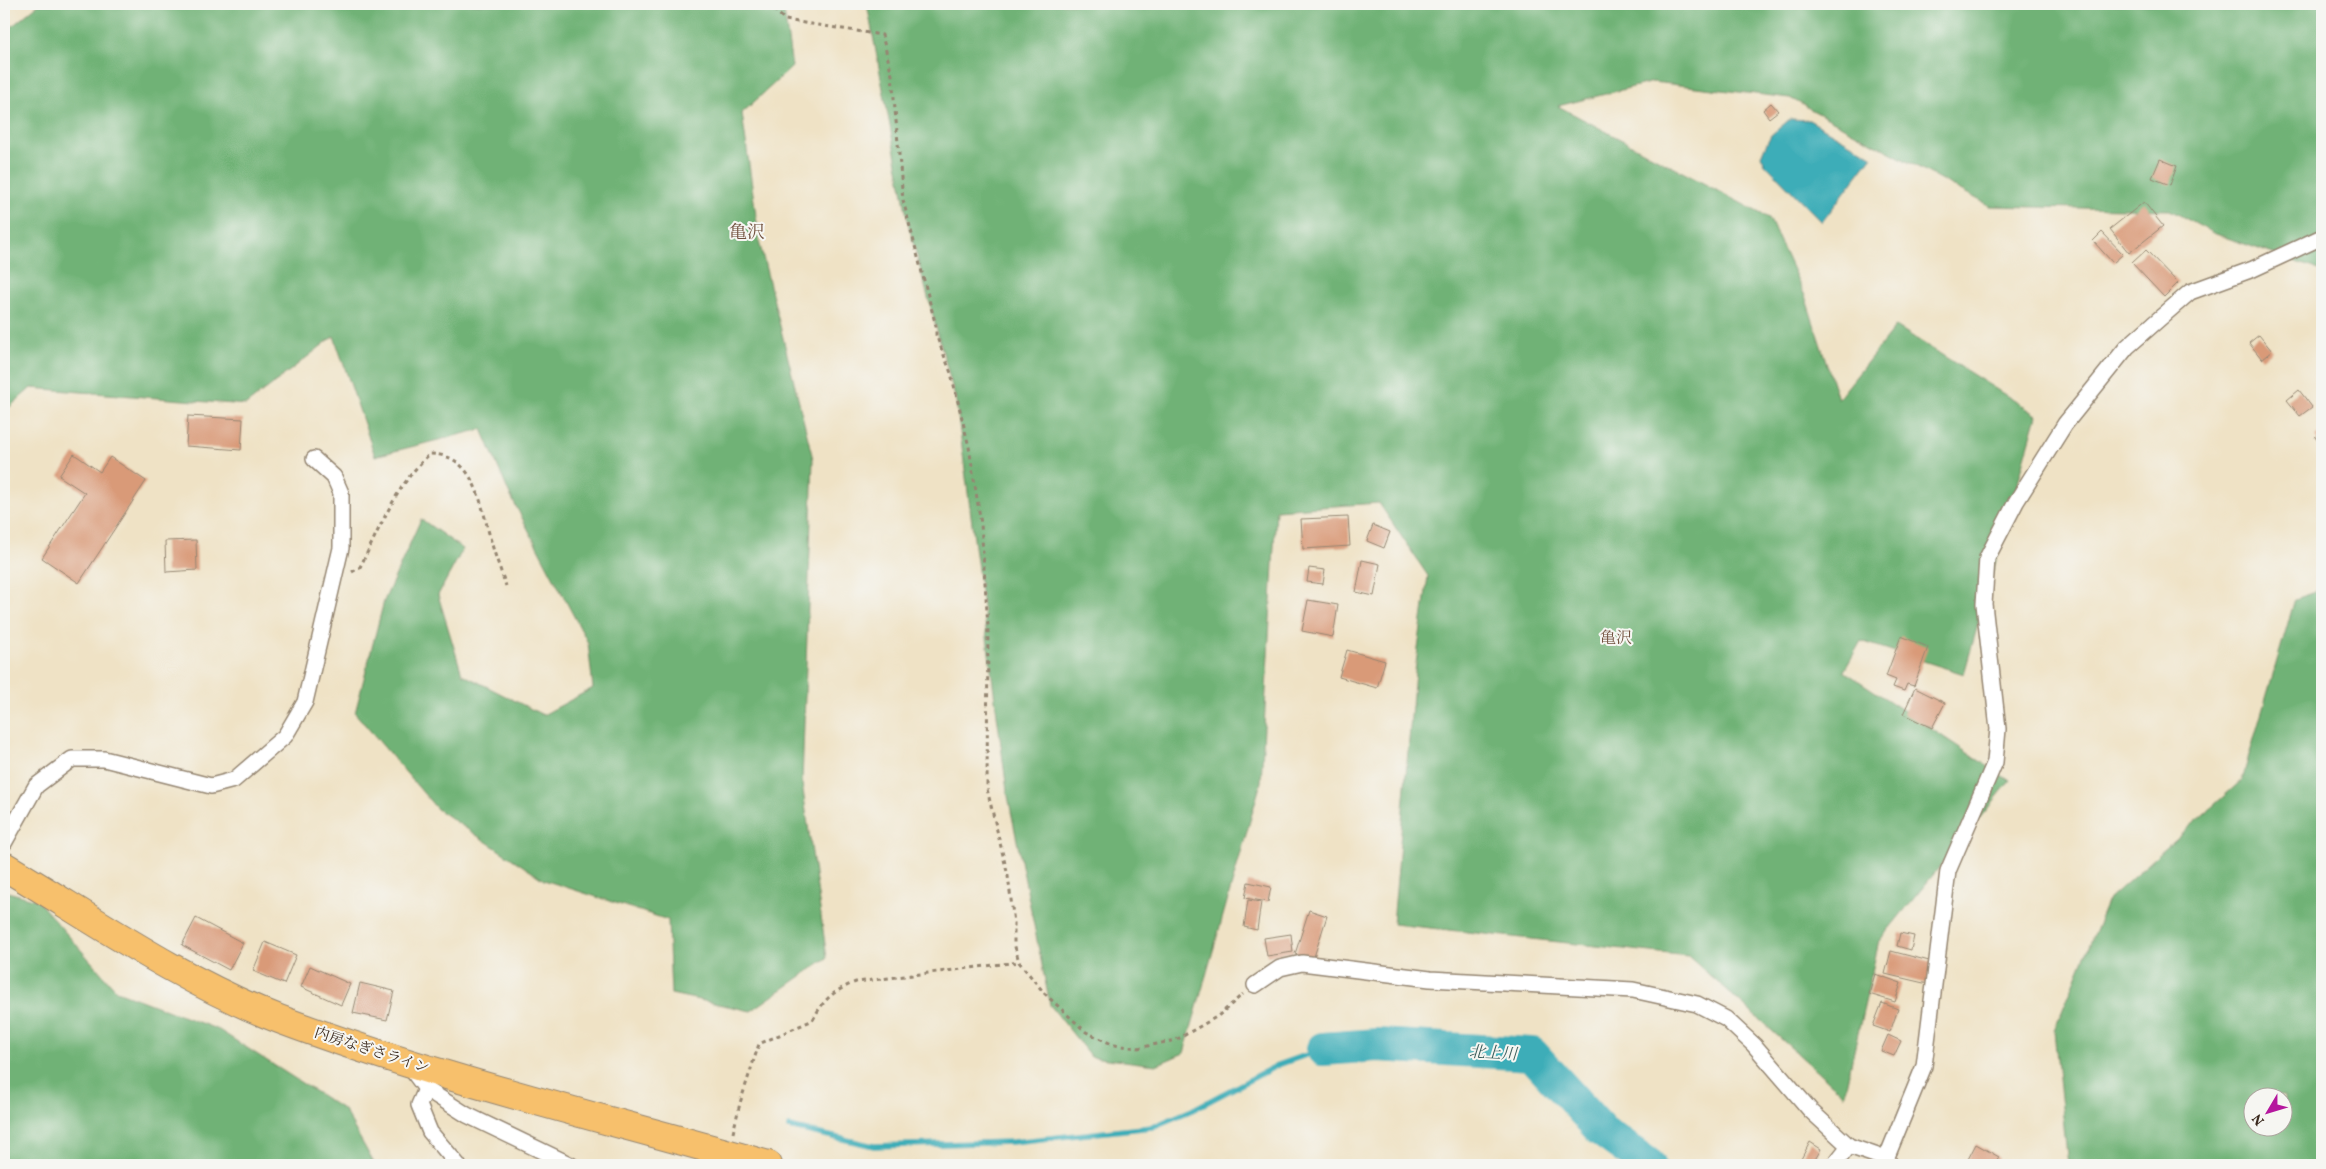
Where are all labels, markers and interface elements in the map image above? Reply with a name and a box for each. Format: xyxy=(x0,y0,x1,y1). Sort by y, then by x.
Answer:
district label: 亀沢 xyxy=(729,221,765,246)
district label: 亀沢 xyxy=(1600,628,1632,650)
street label: 内房なぎさライン xyxy=(311,1023,432,1080)
water label: 北上川 xyxy=(1468,1042,1519,1066)
north arrow xyxy=(2244,1086,2294,1136)
text: N xyxy=(2248,1109,2270,1129)

